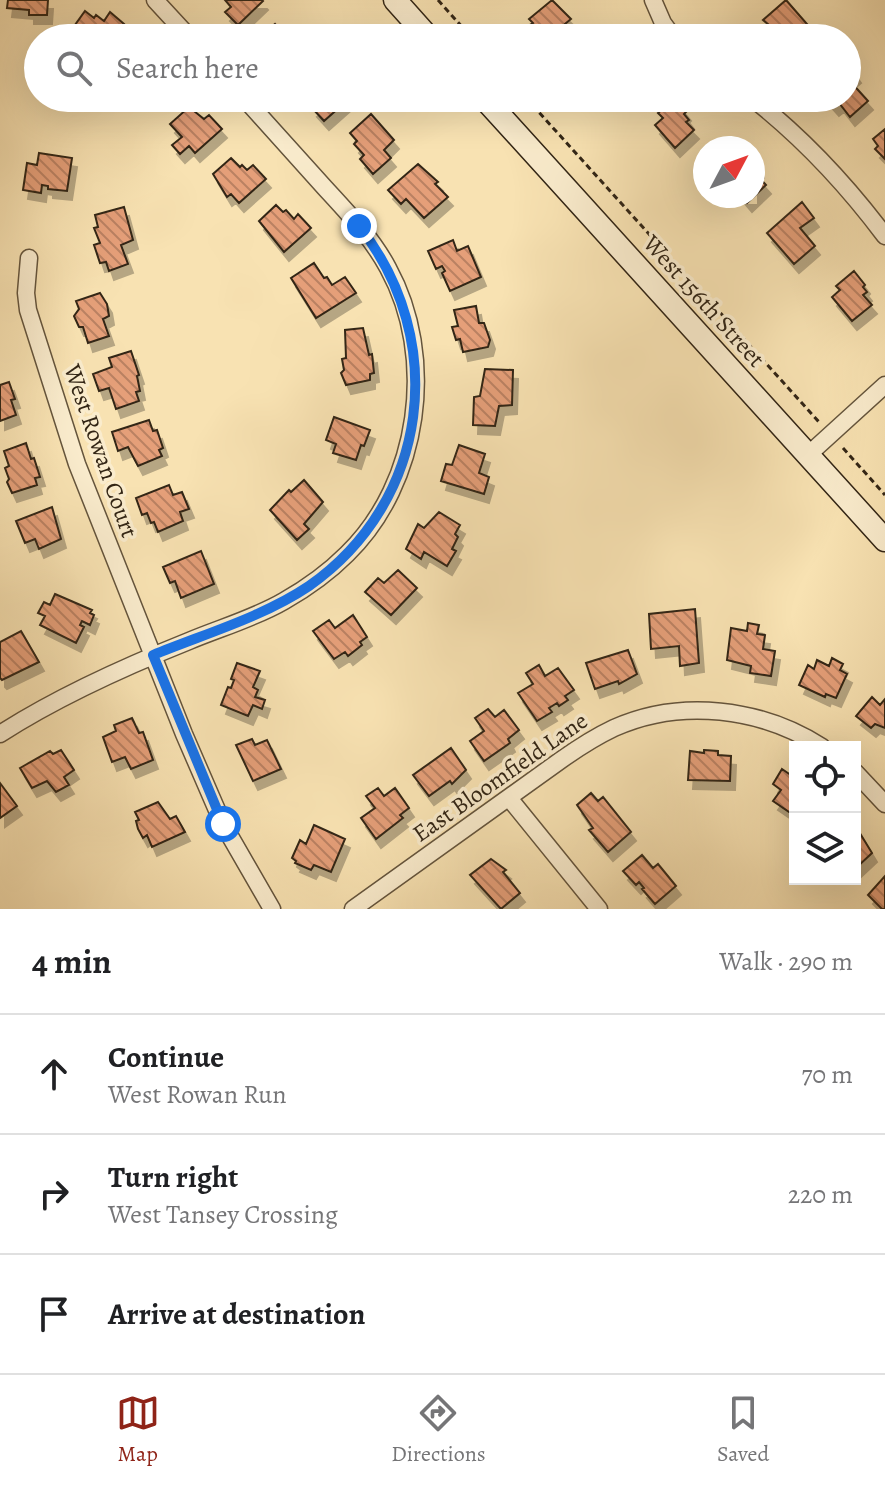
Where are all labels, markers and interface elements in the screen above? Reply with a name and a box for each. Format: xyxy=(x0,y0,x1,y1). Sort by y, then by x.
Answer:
search box xyxy=(24,24,861,112)
icon: search xyxy=(52,46,96,90)
text: Search here xyxy=(116,48,259,88)
north arrow xyxy=(693,136,765,208)
route end xyxy=(341,208,377,244)
street label: West 156th Street xyxy=(635,227,772,374)
street label: West Rowan Court xyxy=(56,359,146,542)
street label: East Bloomfield Lane xyxy=(406,705,594,849)
map controls xyxy=(789,741,861,885)
button: locate xyxy=(789,741,861,813)
route start xyxy=(205,806,241,842)
button: layers xyxy=(789,813,861,885)
text: 4 min xyxy=(32,938,111,985)
text: Walk · 290 m xyxy=(719,944,853,979)
text: Continue xyxy=(108,1037,224,1077)
icon: ahead xyxy=(32,1052,76,1096)
text: 70 m xyxy=(801,1057,853,1092)
text: West Rowan Run xyxy=(108,1077,287,1112)
text: Turn right xyxy=(108,1157,238,1197)
icon: right xyxy=(32,1172,76,1216)
text: 220 m xyxy=(788,1177,853,1212)
text: West Tansey Crossing xyxy=(108,1197,338,1232)
icon: arrive xyxy=(32,1292,76,1336)
text: Arrive at destination xyxy=(108,1294,365,1334)
tab: Map xyxy=(116,1391,160,1469)
tab: Directions xyxy=(391,1391,486,1469)
tab: Saved xyxy=(717,1391,769,1469)

